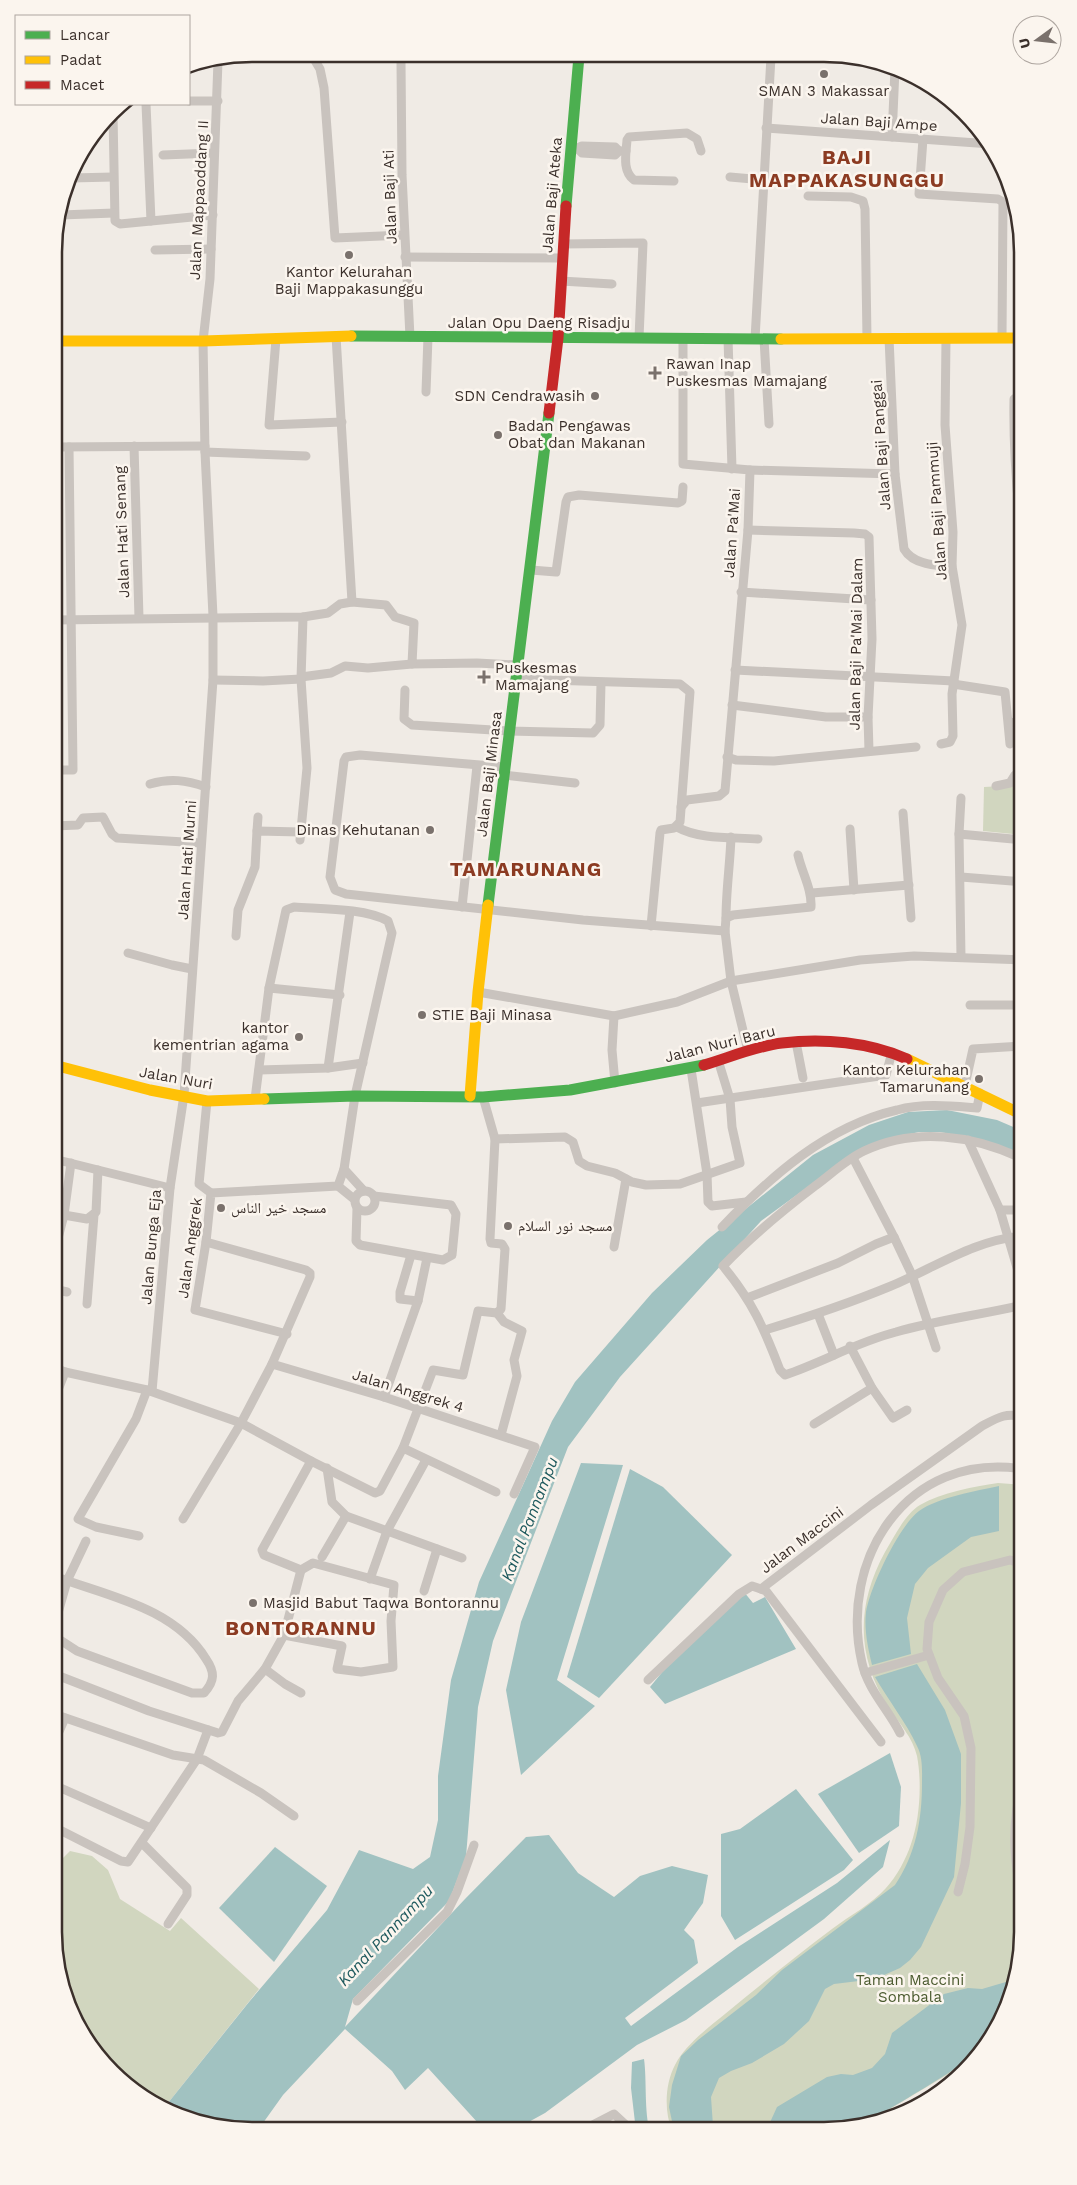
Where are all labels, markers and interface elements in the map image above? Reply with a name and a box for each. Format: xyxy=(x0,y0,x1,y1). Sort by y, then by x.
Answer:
legend xyxy=(15,15,190,105)
north arrow xyxy=(1012,15,1062,65)
text: Lancar xyxy=(60,26,110,44)
text: U xyxy=(1015,36,1033,50)
text: Padat xyxy=(60,51,102,69)
marker: SMAN 3 Makassar xyxy=(818,68,830,80)
text: Macet xyxy=(60,76,105,94)
place label: SMAN 3 Makassar xyxy=(759,82,889,100)
street label: Jalan Baji Ampe xyxy=(820,109,938,135)
street label: Jalan Mappaoddang II xyxy=(186,120,212,280)
street label: Jalan Baji Ateka xyxy=(538,136,566,254)
district label: BAJI MAPPAKASUNGGU xyxy=(749,145,945,192)
street label: Jalan Baji Ati xyxy=(379,149,401,245)
marker: Kantor Kelurahan Baji Mappakasunggu xyxy=(343,249,355,261)
place label: Kantor Kelurahan Baji Mappakasunggu xyxy=(275,263,423,298)
street label: Jalan Opu Daeng Risadju xyxy=(448,314,630,332)
place label: Rawan Inap Puskesmas Mamajang xyxy=(666,355,827,390)
marker: Rawan Inap Puskesmas Mamajang xyxy=(648,366,662,380)
street label: Jalan Baji Panggai xyxy=(867,379,895,511)
place label: SDN Cendrawasih xyxy=(455,387,585,405)
marker: SDN Cendrawasih xyxy=(589,390,601,402)
place label: Badan Pengawas Obat dan Makanan xyxy=(508,417,646,452)
marker: Badan Pengawas Obat dan Makanan xyxy=(492,429,504,441)
street label: Jalan Baji Pammuji xyxy=(923,441,951,581)
street label: Jalan Hati Senang xyxy=(111,466,133,598)
street label: Jalan Pa'Mai xyxy=(720,488,744,578)
street label: Jalan Baji Pa'Mai Dalam xyxy=(845,557,867,731)
place label: Puskesmas Mamajang xyxy=(495,659,577,694)
marker: Puskesmas Mamajang xyxy=(477,670,491,684)
street label: Jalan Baji Minasa xyxy=(472,710,506,838)
street label: Jalan Hati Murni xyxy=(174,800,200,920)
place label: Dinas Kehutanan xyxy=(296,821,420,839)
marker: Dinas Kehutanan xyxy=(424,824,436,836)
district label: TAMARUNANG xyxy=(450,857,602,881)
place label: STIE Baji Minasa xyxy=(432,1006,552,1024)
marker: STIE Baji Minasa xyxy=(416,1009,428,1021)
place label: kantor kementrian agama xyxy=(153,1019,289,1054)
street label: Jalan Nuri Baru xyxy=(663,1022,777,1066)
marker: kantor kementrian agama xyxy=(293,1031,305,1043)
place label: Kantor Kelurahan Tamarunang xyxy=(842,1061,969,1096)
street label: Jalan Nuri xyxy=(138,1063,214,1093)
marker: Kantor Kelurahan Tamarunang xyxy=(973,1073,985,1085)
street label: Jalan Bunga Eja xyxy=(137,1188,165,1305)
street label: Jalan Anggrek xyxy=(174,1196,206,1300)
place label: مسجد خير الناس xyxy=(231,1199,326,1218)
marker: مسجد خير الناس xyxy=(215,1202,227,1214)
place label: مسجد نور السلام xyxy=(518,1217,612,1236)
marker: مسجد نور السلام xyxy=(502,1220,514,1232)
street label: Jalan Anggrek 4 xyxy=(350,1365,466,1417)
water label: Kanal Pannampu xyxy=(497,1454,562,1584)
street label: Jalan Maccini xyxy=(757,1503,847,1577)
place label: Masjid Babut Taqwa Bontorannu xyxy=(263,1594,499,1612)
marker: Masjid Babut Taqwa Bontorannu xyxy=(247,1597,259,1609)
district label: BONTORANNU xyxy=(225,1616,377,1640)
water label: Kanal Pannampu xyxy=(334,1881,437,1990)
park label: Taman Maccini Sombala xyxy=(856,1971,964,2006)

